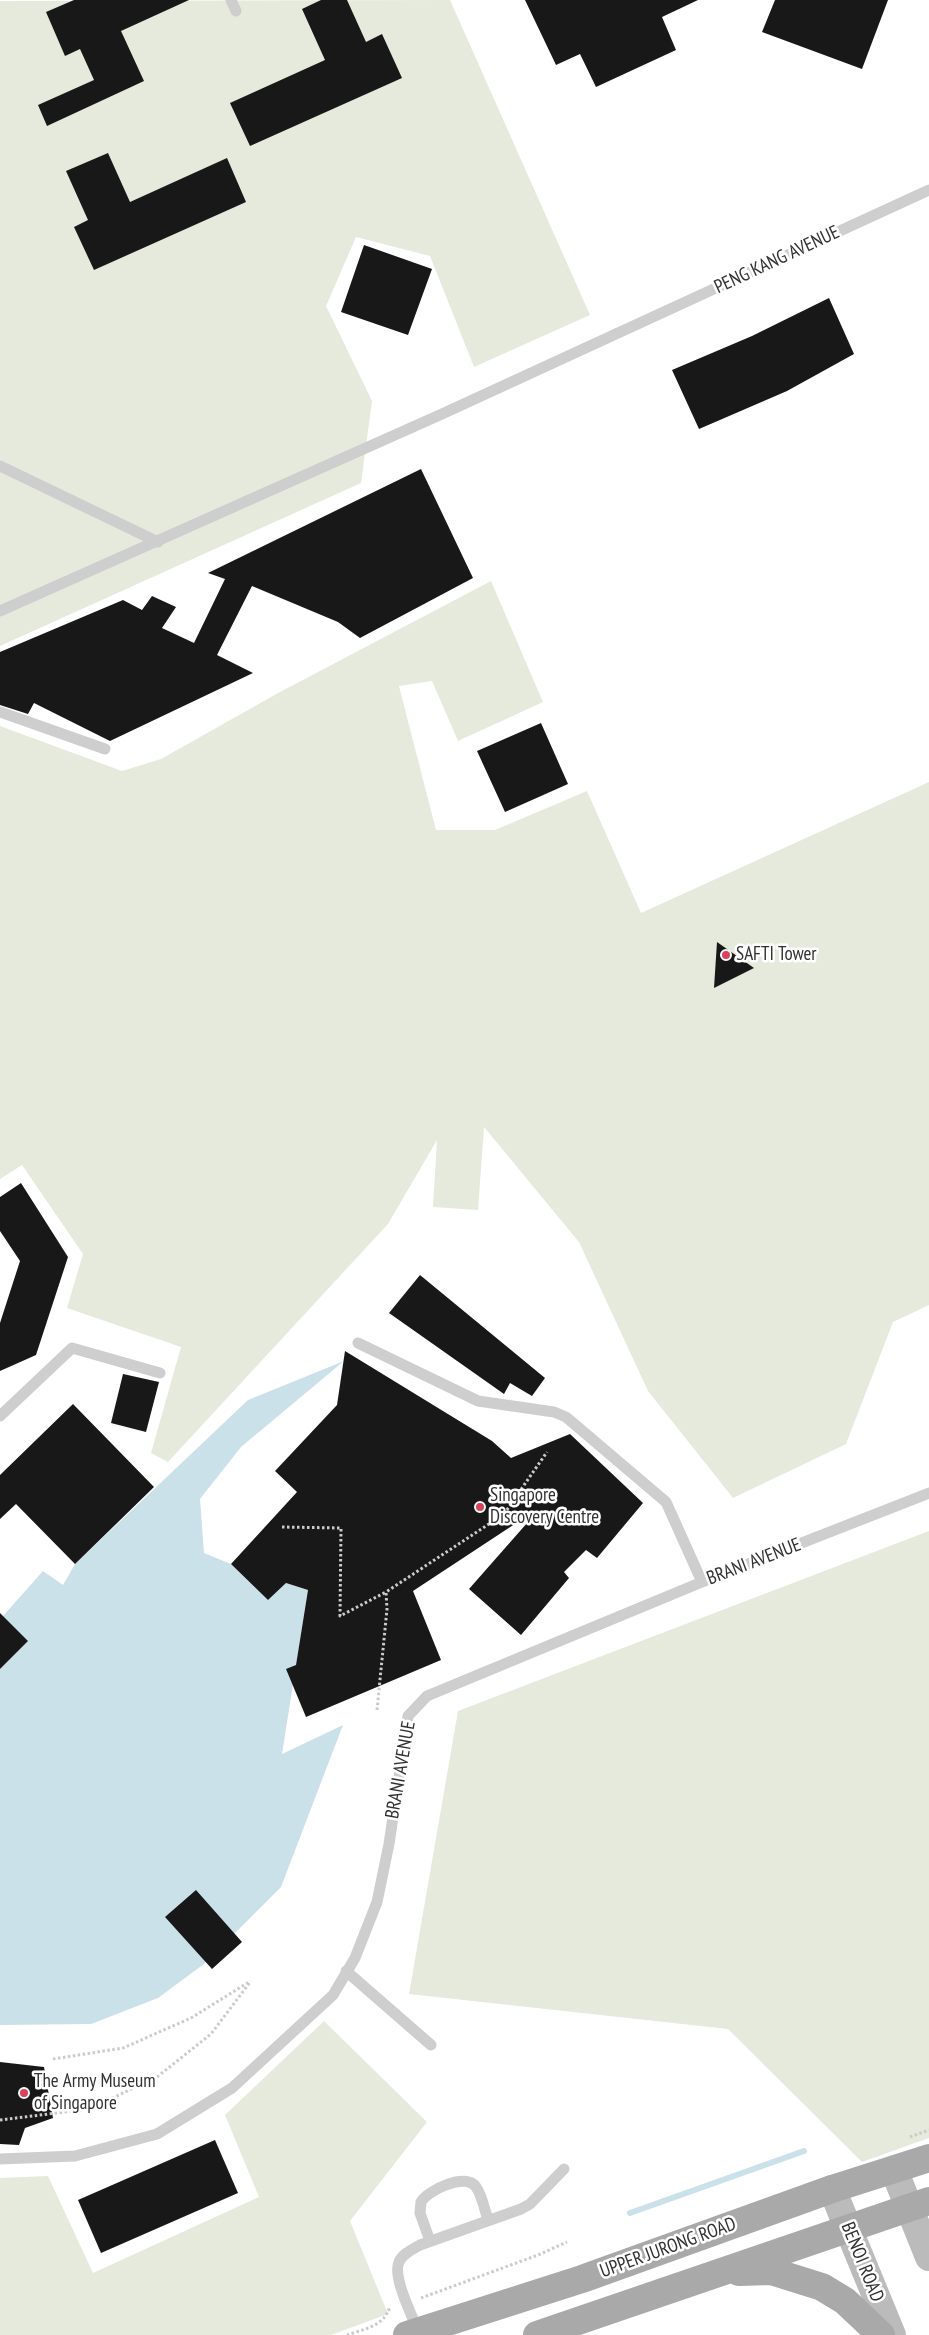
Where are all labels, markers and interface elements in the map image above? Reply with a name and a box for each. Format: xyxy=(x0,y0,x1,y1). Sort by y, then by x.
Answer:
street label: PENG KANG AVENUE xyxy=(711,221,843,299)
place label: SAFTI Tower xyxy=(736,944,817,966)
marker: SAFTI Tower xyxy=(720,949,732,961)
place label: Singapore Discovery Centre xyxy=(490,1485,599,1529)
marker: Singapore Discovery Centre xyxy=(474,1501,486,1513)
street label: BRANI AVENUE xyxy=(704,1534,804,1590)
street label: BRANI AVENUE xyxy=(381,1719,421,1821)
place label: The Army Museum of Singapore xyxy=(34,2071,156,2115)
marker: The Army Museum of Singapore xyxy=(18,2087,30,2099)
street label: UPPER JURONG ROAD xyxy=(597,2213,739,2283)
street label: BENOI ROAD xyxy=(836,2219,888,2305)

